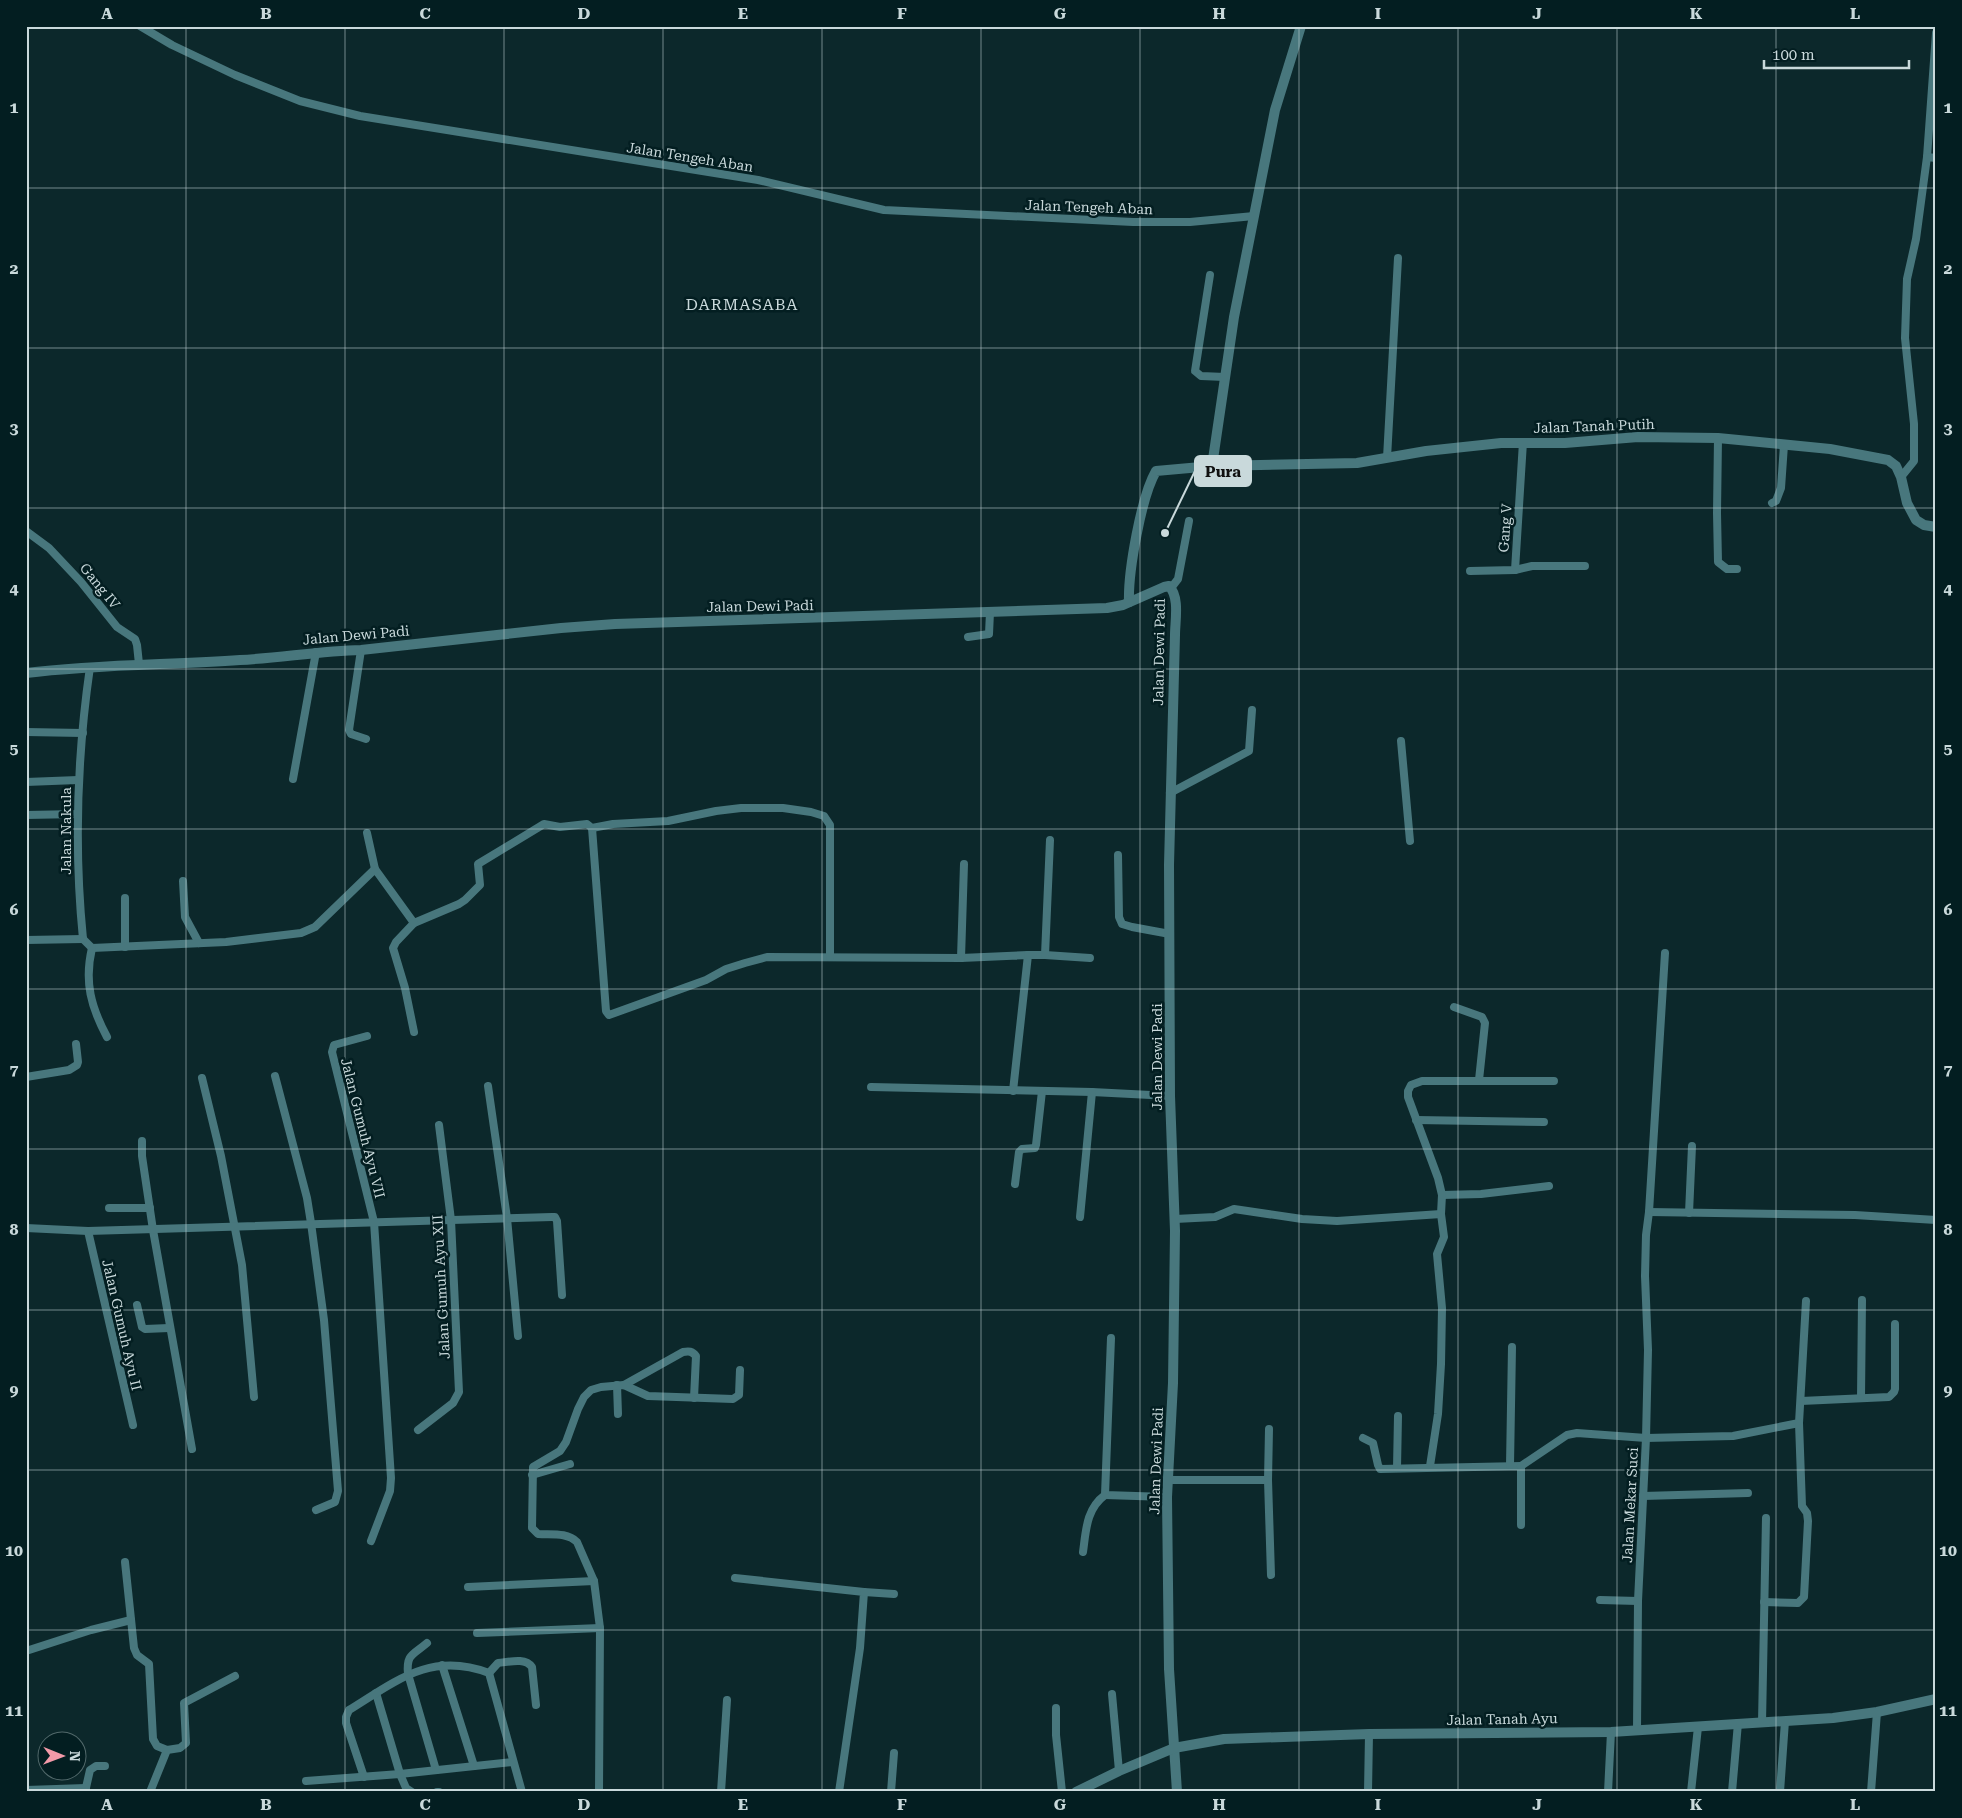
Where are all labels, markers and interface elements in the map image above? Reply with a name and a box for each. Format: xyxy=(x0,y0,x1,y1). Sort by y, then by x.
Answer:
text: A xyxy=(101,4,113,23)
text: B xyxy=(260,4,272,23)
text: C xyxy=(419,4,431,23)
text: D xyxy=(578,4,591,23)
text: E xyxy=(738,4,748,23)
text: F xyxy=(897,4,907,23)
text: G xyxy=(1054,4,1067,23)
text: H xyxy=(1212,4,1226,23)
text: I xyxy=(1375,4,1381,23)
text: J xyxy=(1532,4,1542,23)
text: K xyxy=(1690,4,1703,23)
text: L xyxy=(1850,4,1860,23)
scale bar xyxy=(1764,38,1910,70)
text: 100 m xyxy=(1772,46,1815,64)
text: 1 xyxy=(10,98,19,117)
text: 1 xyxy=(1944,98,1953,117)
street label: Jalan Tengeh Aban xyxy=(626,139,754,175)
street label: Jalan Tengeh Aban xyxy=(1025,197,1153,217)
text: 2 xyxy=(10,259,19,278)
text: 2 xyxy=(1944,259,1953,278)
district label: DARMASABA xyxy=(686,295,798,314)
street label: Jalan Tanah Putih xyxy=(1533,416,1655,436)
text: 3 xyxy=(10,419,19,438)
text: 3 xyxy=(1944,419,1953,438)
callout: Pura xyxy=(1195,456,1251,486)
text: Pura xyxy=(1205,463,1241,481)
street label: Gang V xyxy=(1495,503,1515,553)
street label: Gang IV xyxy=(77,560,123,612)
text: 4 xyxy=(10,579,19,598)
text: 4 xyxy=(1944,579,1953,598)
street label: Jalan Dewi Padi xyxy=(706,597,814,615)
street label: Jalan Dewi Padi xyxy=(1150,598,1168,706)
street label: Jalan Dewi Padi xyxy=(302,622,411,648)
text: 5 xyxy=(10,739,19,758)
text: 5 xyxy=(1944,739,1953,758)
street label: Jalan Nakula xyxy=(58,787,74,875)
text: 6 xyxy=(10,900,19,919)
text: 6 xyxy=(1944,900,1953,919)
street label: Jalan Dewi Padi xyxy=(1149,1003,1165,1111)
street label: Jalan Gumuh Ayu VII xyxy=(338,1056,388,1200)
text: 7 xyxy=(10,1060,19,1079)
text: 7 xyxy=(1944,1060,1953,1079)
street label: Jalan Gumuh Ayu XII xyxy=(429,1214,453,1360)
text: 8 xyxy=(10,1220,19,1239)
text: 8 xyxy=(1944,1220,1953,1239)
street label: Jalan Gumuh Ayu II xyxy=(99,1258,145,1392)
text: 9 xyxy=(10,1381,19,1400)
text: 9 xyxy=(1944,1381,1953,1400)
street label: Jalan Dewi Padi xyxy=(1146,1407,1166,1515)
street label: Jalan Mekar Suci xyxy=(1619,1446,1641,1563)
text: 10 xyxy=(5,1541,23,1560)
text: 10 xyxy=(1939,1541,1957,1560)
text: 11 xyxy=(5,1701,23,1720)
text: 11 xyxy=(1939,1701,1957,1720)
street label: Jalan Tanah Ayu xyxy=(1446,1710,1558,1728)
north arrow xyxy=(38,1730,88,1780)
text: N xyxy=(67,1751,83,1762)
text: A xyxy=(101,1795,113,1814)
text: B xyxy=(260,1795,272,1814)
text: C xyxy=(419,1795,431,1814)
text: D xyxy=(578,1795,591,1814)
text: E xyxy=(738,1795,748,1814)
text: F xyxy=(897,1795,907,1814)
text: G xyxy=(1054,1795,1067,1814)
text: H xyxy=(1212,1795,1226,1814)
text: I xyxy=(1375,1795,1381,1814)
text: J xyxy=(1532,1795,1542,1814)
text: K xyxy=(1690,1795,1703,1814)
text: L xyxy=(1850,1795,1860,1814)

